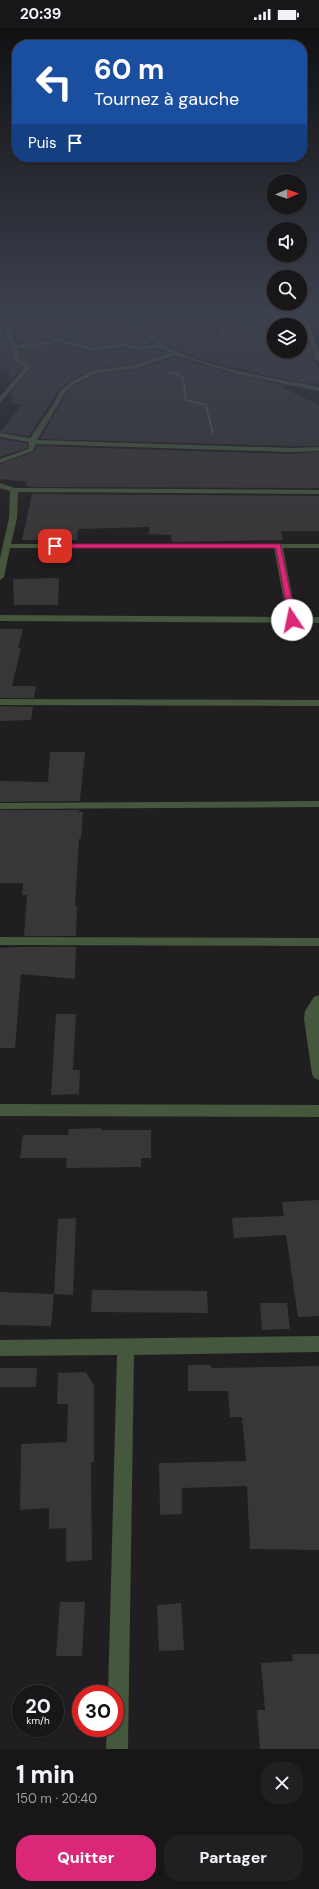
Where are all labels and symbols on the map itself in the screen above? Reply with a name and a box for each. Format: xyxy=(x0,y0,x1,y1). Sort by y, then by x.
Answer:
north arrow xyxy=(267,174,307,214)
pin xyxy=(38,529,72,563)
position arrow xyxy=(271,599,313,641)
speed limit sign: 30 xyxy=(72,1685,124,1737)

